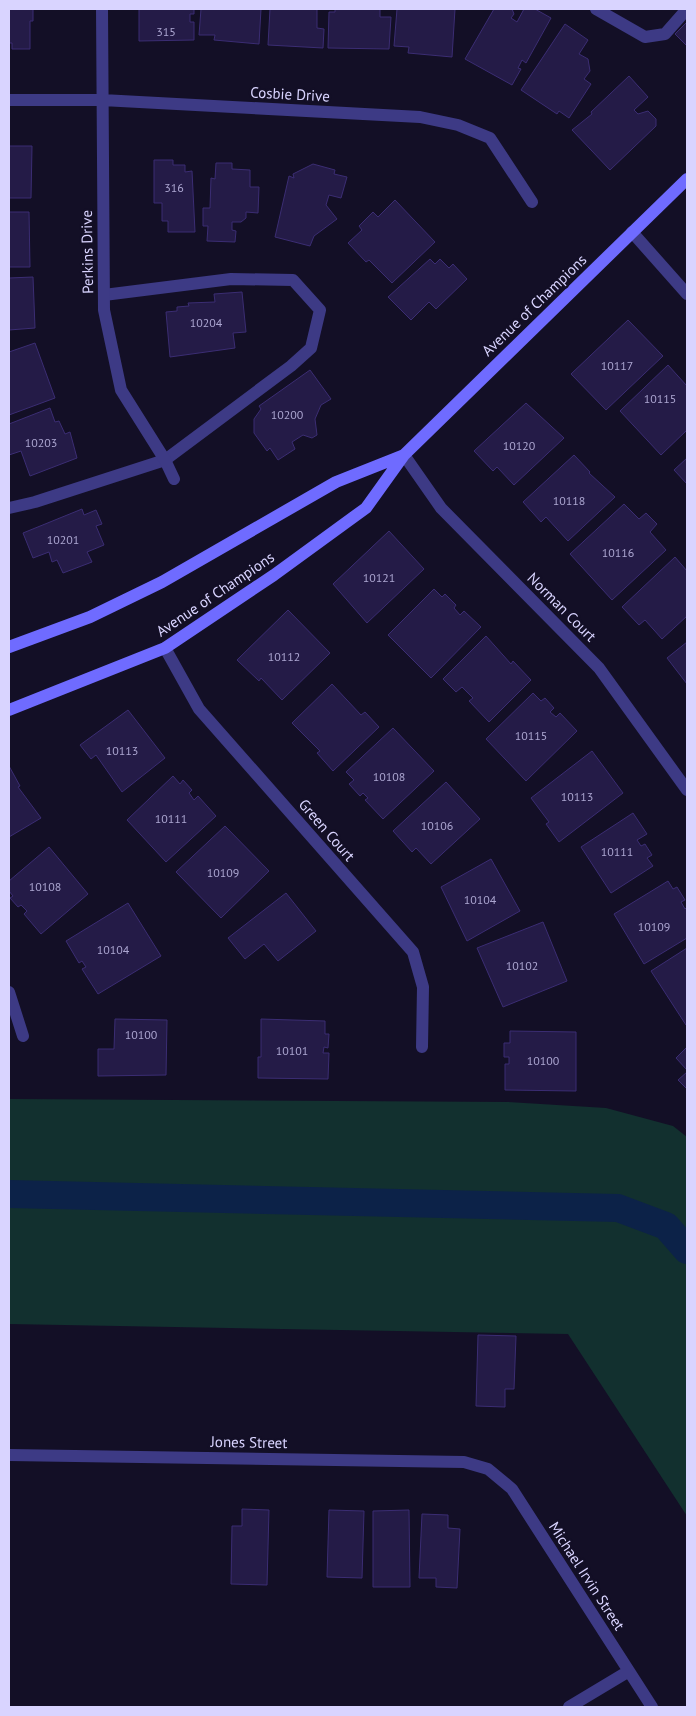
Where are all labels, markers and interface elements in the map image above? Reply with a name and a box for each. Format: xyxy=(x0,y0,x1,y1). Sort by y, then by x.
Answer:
house number: 315 xyxy=(156,24,176,39)
street label: Cosbie Drive xyxy=(250,82,330,106)
house number: 316 xyxy=(164,180,184,195)
street label: Perkins Drive xyxy=(77,210,97,294)
street label: Avenue of Champions xyxy=(478,250,590,360)
house number: 10204 xyxy=(190,315,223,330)
house number: 10117 xyxy=(601,358,633,373)
house number: 10115 xyxy=(644,391,676,406)
house number: 10200 xyxy=(271,407,304,422)
house number: 10203 xyxy=(25,435,57,450)
house number: 10120 xyxy=(503,438,536,453)
house number: 10118 xyxy=(553,493,585,508)
house number: 10201 xyxy=(47,532,79,547)
house number: 10116 xyxy=(602,545,634,560)
street label: Avenue of Champions xyxy=(152,547,278,641)
street label: Norman Court xyxy=(524,569,600,645)
house number: 10121 xyxy=(363,570,395,585)
house number: 10112 xyxy=(268,649,300,664)
house number: 10115 xyxy=(515,728,547,743)
house number: 10113 xyxy=(106,743,138,758)
house number: 10108 xyxy=(373,769,405,784)
house number: 10113 xyxy=(561,789,593,804)
street label: Green Court xyxy=(295,795,359,865)
house number: 10111 xyxy=(155,811,187,826)
house number: 10106 xyxy=(421,818,453,833)
house number: 10111 xyxy=(601,844,633,859)
house number: 10109 xyxy=(207,865,239,880)
house number: 10108 xyxy=(29,879,61,894)
house number: 10104 xyxy=(464,892,497,907)
house number: 10109 xyxy=(638,919,670,934)
house number: 10104 xyxy=(97,942,130,957)
house number: 10102 xyxy=(506,958,538,973)
house number: 10100 xyxy=(125,1027,158,1042)
house number: 10101 xyxy=(276,1043,308,1058)
house number: 10100 xyxy=(527,1053,560,1068)
street label: Jones Street xyxy=(209,1432,288,1452)
street label: Michael Irvin Street xyxy=(545,1518,629,1634)

